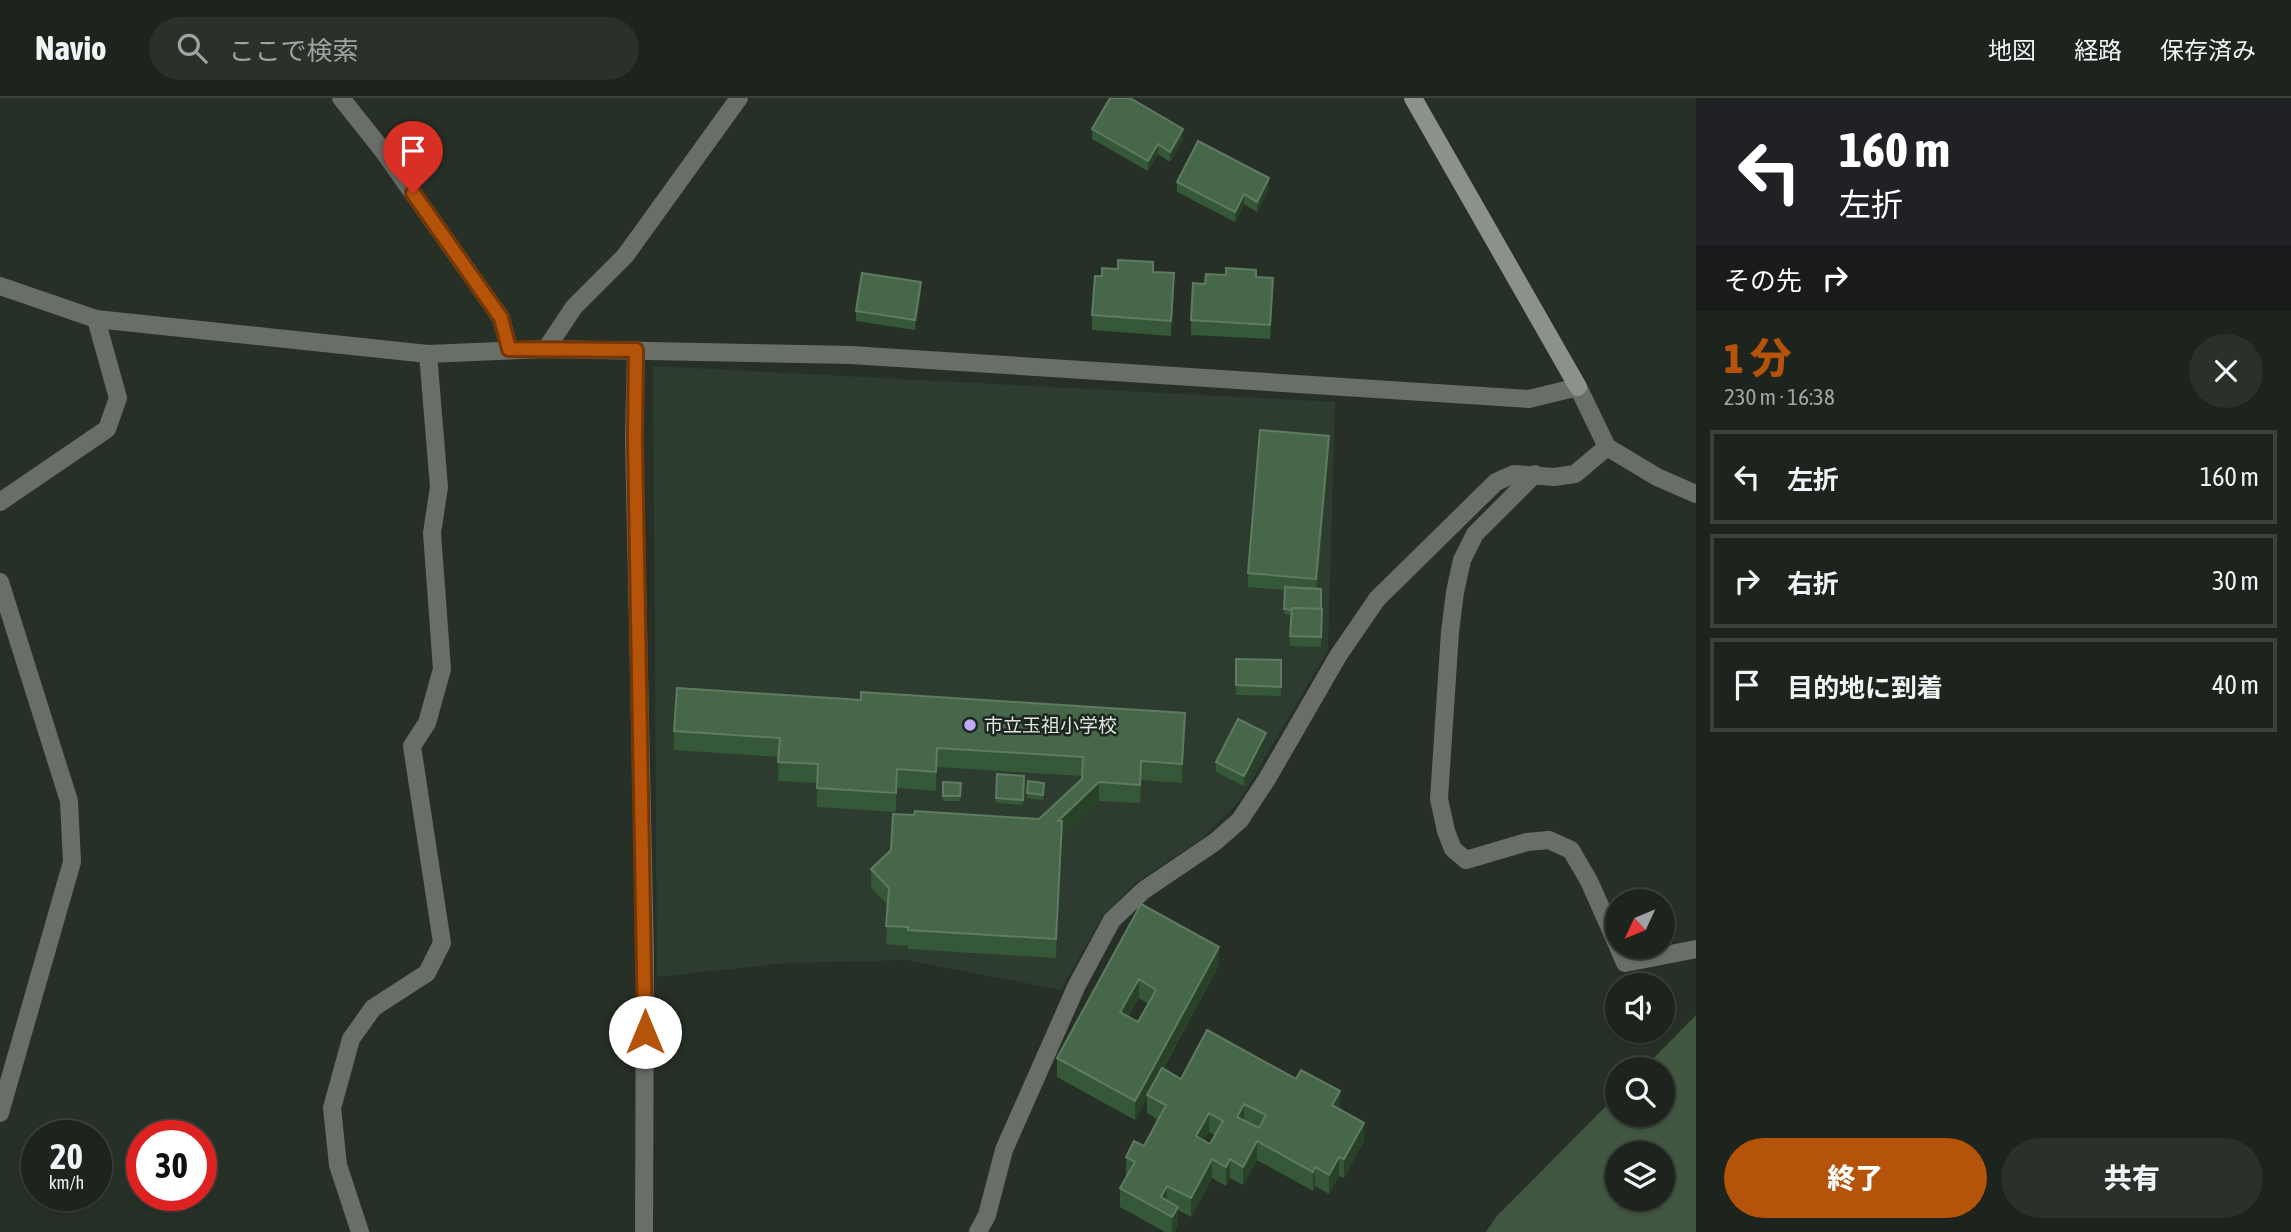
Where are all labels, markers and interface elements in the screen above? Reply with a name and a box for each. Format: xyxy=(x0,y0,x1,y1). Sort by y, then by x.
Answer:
search box xyxy=(149,17,639,80)
text: Navio xyxy=(35,29,107,67)
icon: search xyxy=(173,29,211,67)
text: ここで検索 xyxy=(229,36,359,66)
text: 地図 xyxy=(1988,37,2036,64)
text: 経路 xyxy=(2074,37,2122,64)
text: 保存済み xyxy=(2160,37,2256,64)
pin xyxy=(383,121,443,193)
text: 160 m xyxy=(1839,121,1950,177)
icon: left xyxy=(1724,126,1815,217)
icon: arrive xyxy=(394,132,432,170)
text: 左折 xyxy=(1839,186,1903,223)
icon: right xyxy=(1816,259,1854,297)
text: その先 xyxy=(1724,266,1802,296)
text: 1 分 xyxy=(1724,334,1792,382)
button: close xyxy=(2189,334,2263,408)
text: 230 m · 16:38 xyxy=(1724,384,1835,410)
icon: left xyxy=(1728,458,1766,496)
text: 160 m xyxy=(2200,462,2259,492)
text: 左折 xyxy=(1787,465,1839,495)
icon: right xyxy=(1728,562,1766,600)
text: 30 m xyxy=(2212,566,2259,596)
text: 右折 xyxy=(1787,569,1839,599)
icon: arrive xyxy=(1728,666,1766,704)
text: 40 m xyxy=(2212,670,2259,700)
text: 目的地に到着 xyxy=(1787,673,1943,703)
place label: 市立玉祖小学校 xyxy=(984,714,1117,736)
marker: 市立玉祖小学校 xyxy=(962,717,978,733)
north arrow xyxy=(1605,889,1675,959)
map controls xyxy=(1605,889,1675,1211)
button: sound xyxy=(1605,973,1675,1043)
position arrow xyxy=(608,995,682,1069)
button: search xyxy=(1605,1057,1675,1127)
speed limit sign: 30 xyxy=(126,1120,217,1211)
text: 20 xyxy=(50,1136,83,1176)
button: 終了 xyxy=(1724,1138,1987,1218)
button: 共有 xyxy=(2001,1138,2263,1218)
button: layers xyxy=(1605,1141,1675,1211)
text: km/h xyxy=(49,1172,84,1193)

